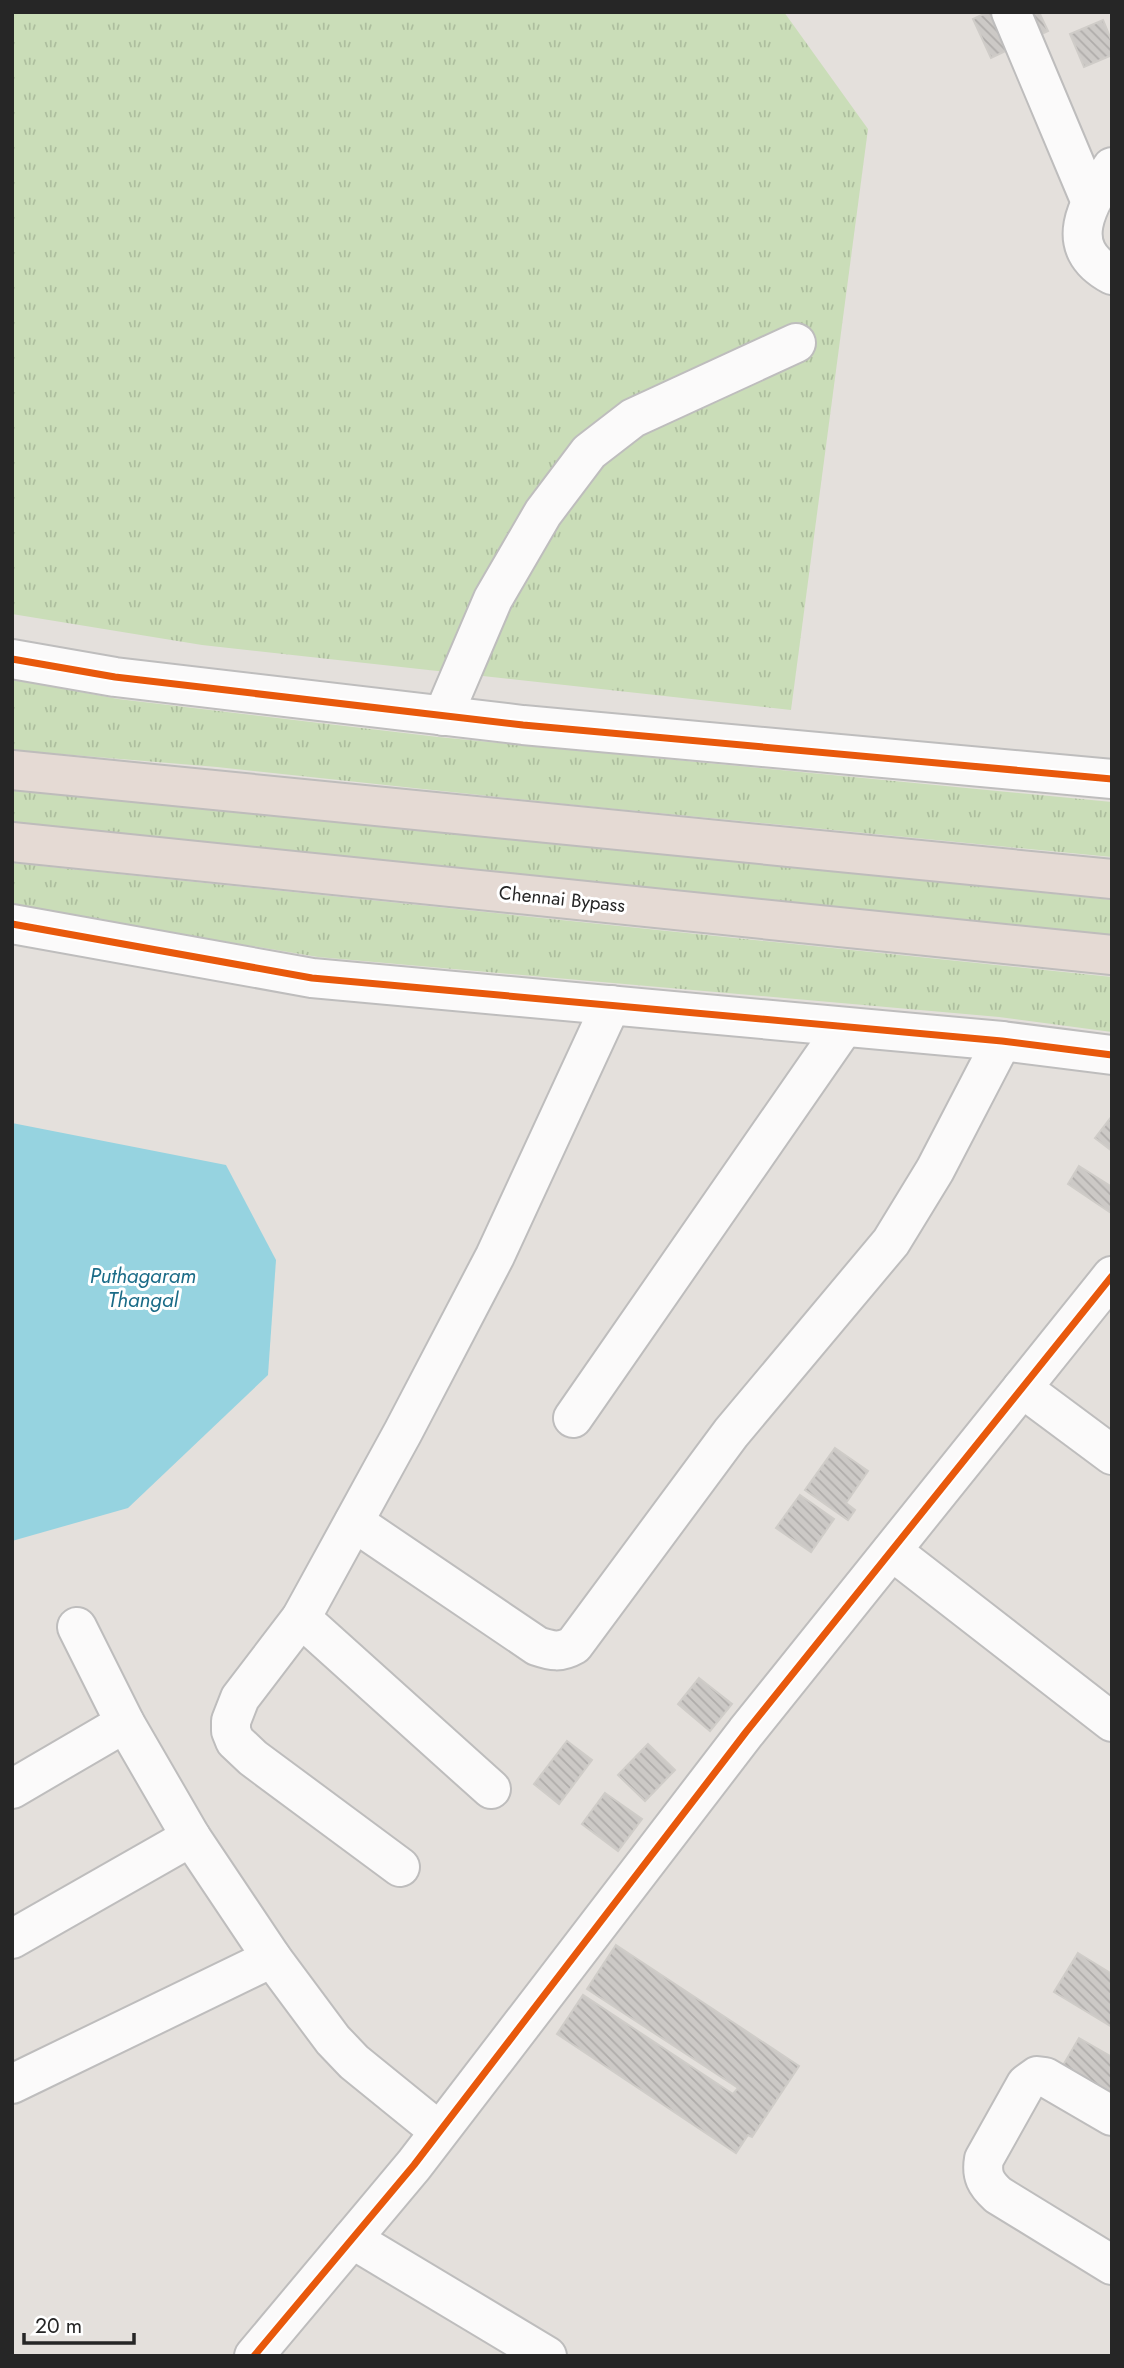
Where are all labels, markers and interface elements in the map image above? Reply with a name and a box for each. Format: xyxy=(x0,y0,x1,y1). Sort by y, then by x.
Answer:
street label: Chennai Bypass xyxy=(498,879,627,919)
water label: Puthagaram Thangal xyxy=(90,1261,196,1315)
scale bar xyxy=(24,2302,135,2346)
text: 20 m xyxy=(35,2311,82,2341)

